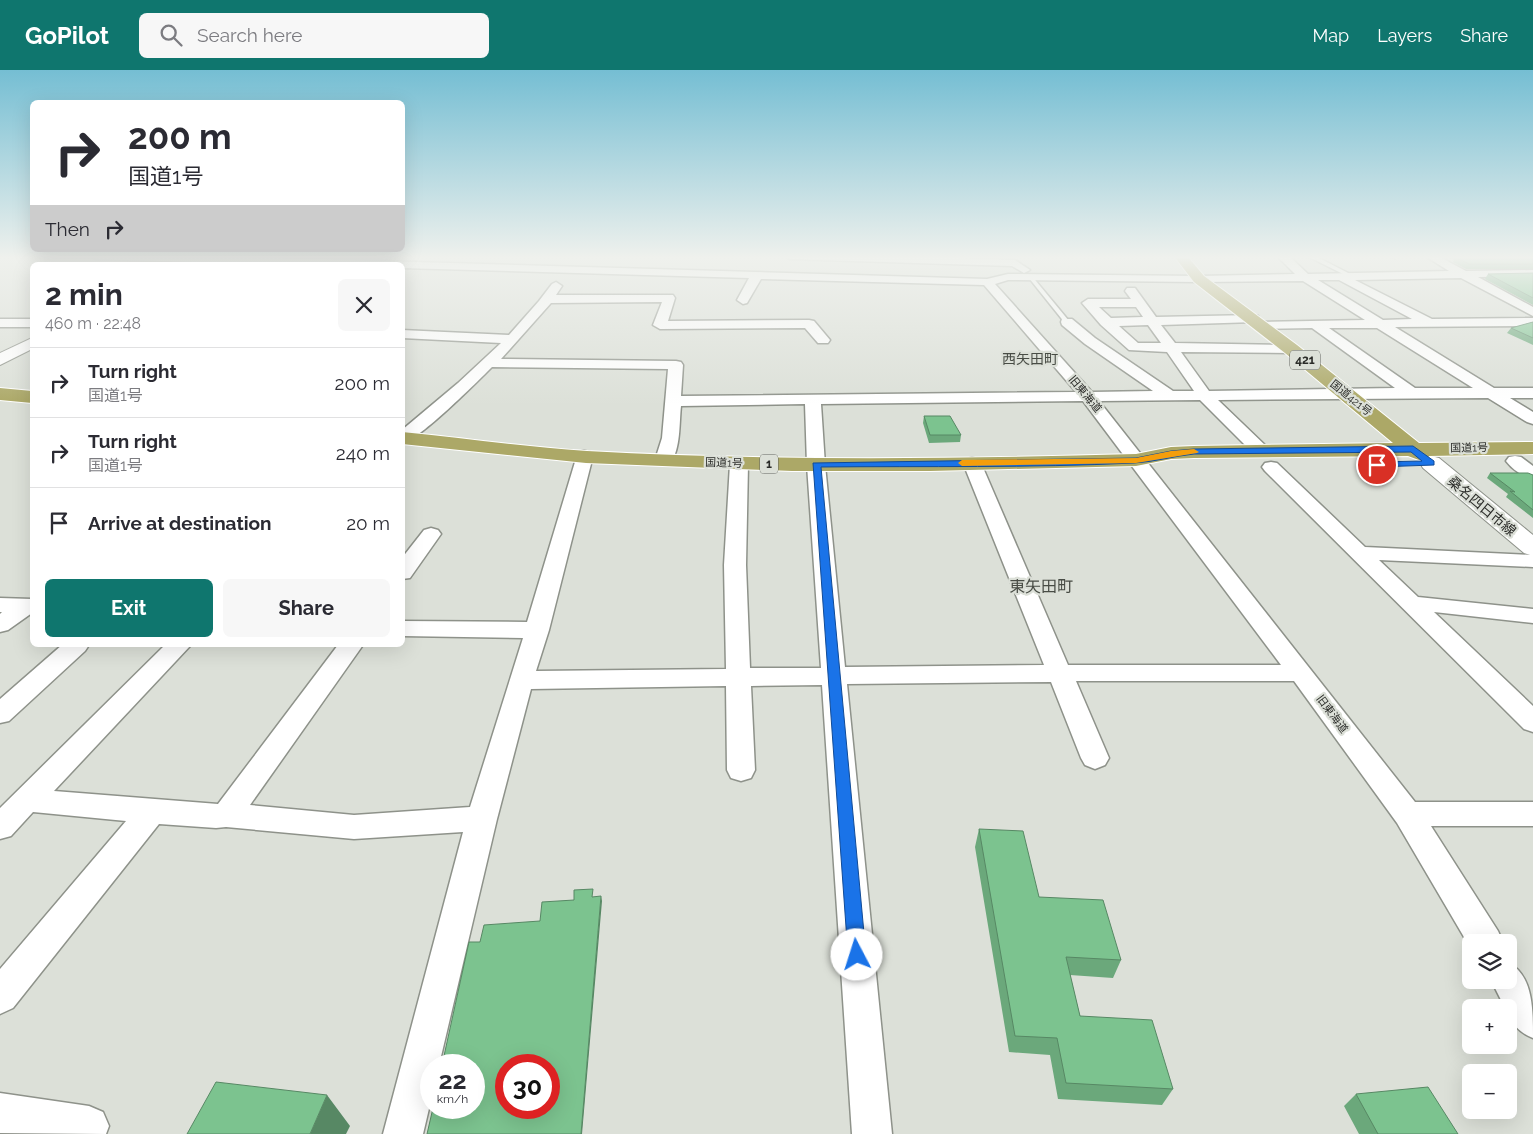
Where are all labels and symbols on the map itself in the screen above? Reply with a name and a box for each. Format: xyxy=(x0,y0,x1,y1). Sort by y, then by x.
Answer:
road number: 421 xyxy=(1290,350,1320,370)
district label: 西矢田町 xyxy=(1002,351,1058,367)
street label: 旧東海道 xyxy=(1066,373,1104,415)
street label: 国道421号 xyxy=(1328,377,1374,419)
street label: 国道1号 xyxy=(1450,441,1488,455)
pin xyxy=(1356,444,1398,486)
road number: 1 xyxy=(760,454,778,474)
street label: 国道1号 xyxy=(705,456,743,470)
street label: 桑名四日市線 xyxy=(1445,473,1519,539)
district label: 東矢田町 xyxy=(1009,577,1073,596)
street label: 旧東海道 xyxy=(1314,693,1350,735)
position arrow xyxy=(830,928,882,980)
speed limit sign: 30 xyxy=(495,1054,560,1119)

